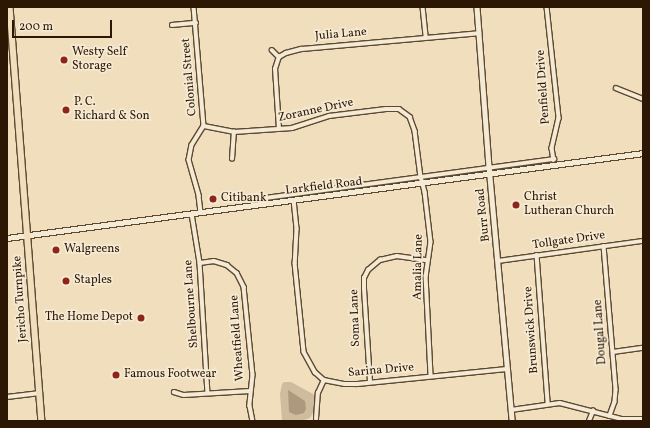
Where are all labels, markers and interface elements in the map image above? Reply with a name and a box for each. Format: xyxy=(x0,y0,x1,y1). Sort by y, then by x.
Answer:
scale bar xyxy=(14,12,114,38)
text: 200 m xyxy=(19,19,53,35)
street label: Julia Lane xyxy=(315,26,367,44)
street label: Colonial Street xyxy=(179,37,201,117)
place label: Westy Self Storage xyxy=(72,46,127,74)
street label: Penfield Drive xyxy=(534,49,554,125)
marker: Westy Self Storage xyxy=(59,55,69,65)
place label: P. C. Richard & Son xyxy=(74,96,150,124)
street label: Zoranne Drive xyxy=(277,96,355,126)
marker: P. C. Richard & Son xyxy=(61,105,71,115)
street label: Larkfield Road xyxy=(285,175,363,199)
street label: Burr Road xyxy=(474,187,494,243)
place label: Christ Lutheran Church xyxy=(524,191,614,219)
place label: Citibank xyxy=(221,192,267,206)
marker: Citibank xyxy=(208,194,218,204)
marker: Christ Lutheran Church xyxy=(511,200,521,210)
street label: Tollgate Drive xyxy=(532,229,606,253)
street label: Amalia Lane xyxy=(411,234,427,300)
place label: Walgreens xyxy=(64,243,120,257)
marker: Walgreens xyxy=(51,245,61,255)
street label: Jericho Turnpike xyxy=(11,255,31,343)
street label: Shelbourne Lane xyxy=(182,259,202,349)
place label: Staples xyxy=(74,274,112,288)
marker: Staples xyxy=(61,276,71,286)
street label: Brunswick Drive xyxy=(522,286,542,374)
street label: Soma Lane xyxy=(348,289,364,347)
street label: Wheatfield Lane xyxy=(228,294,248,382)
street label: Dougal Lane xyxy=(592,299,610,365)
place label: The Home Depot xyxy=(45,311,133,325)
marker: The Home Depot xyxy=(136,313,146,323)
street label: Sarina Drive xyxy=(347,361,415,381)
place label: Famous Footwear xyxy=(124,368,216,382)
marker: Famous Footwear xyxy=(111,370,121,380)

